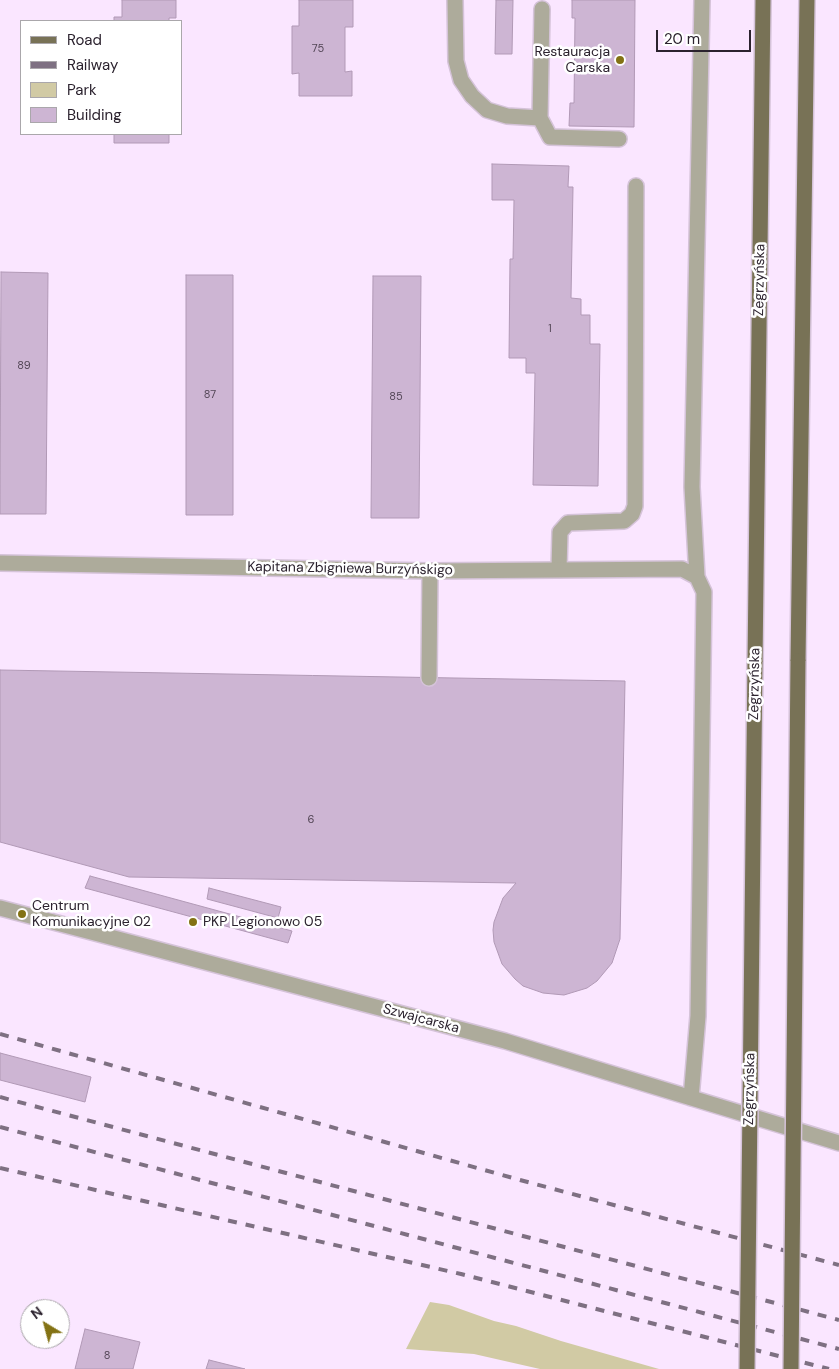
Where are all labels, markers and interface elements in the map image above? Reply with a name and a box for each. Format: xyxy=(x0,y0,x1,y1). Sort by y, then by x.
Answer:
legend xyxy=(20,20,182,135)
scale bar xyxy=(659,20,754,52)
text: 20 m xyxy=(664,29,700,49)
text: Road xyxy=(67,30,102,50)
house number: 75 xyxy=(312,42,324,56)
place label: Restauracja Carska xyxy=(534,44,610,76)
marker: Restauracja Carska xyxy=(614,54,626,66)
text: Railway xyxy=(67,55,118,75)
text: Park xyxy=(67,80,97,100)
text: Building xyxy=(67,105,122,125)
street label: Zegrzyńska xyxy=(751,244,769,316)
house number: 1 xyxy=(548,322,552,336)
house number: 89 xyxy=(17,359,31,373)
house number: 87 xyxy=(204,388,216,402)
house number: 85 xyxy=(389,390,403,404)
street label: Kapitana Zbigniewa Burzyńskigo xyxy=(247,559,453,579)
street label: Zegrzyńska xyxy=(746,648,764,720)
house number: 6 xyxy=(308,813,314,827)
place label: Centrum Komunikacyjne 02 xyxy=(32,898,151,930)
marker: Centrum Komunikacyjne 02 xyxy=(16,908,28,920)
place label: PKP Legionowo 05 xyxy=(203,914,322,930)
marker: PKP Legionowo 05 xyxy=(187,916,199,928)
street label: Szwajcarska xyxy=(381,1001,461,1037)
street label: Zegrzyńska xyxy=(741,1053,759,1125)
north arrow xyxy=(20,1299,70,1349)
text: N xyxy=(27,1303,46,1323)
house number: 8 xyxy=(104,1349,110,1363)

